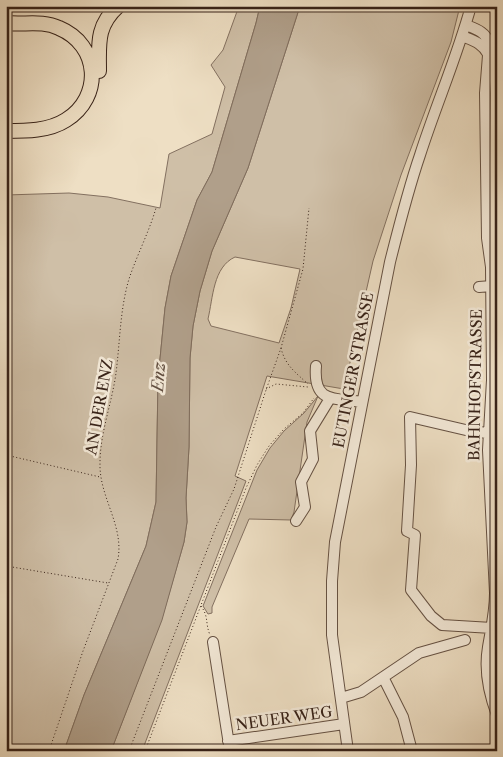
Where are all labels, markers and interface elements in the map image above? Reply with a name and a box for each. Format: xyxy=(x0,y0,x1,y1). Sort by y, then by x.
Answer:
street label: EUTINGER STRASSE xyxy=(329,290,377,450)
street label: BAHNHOFSTRASSE xyxy=(464,309,486,461)
street label: AN DER ENZ xyxy=(81,358,117,457)
water label: Enz xyxy=(147,360,169,394)
street label: NEUER WEG xyxy=(235,702,333,734)

